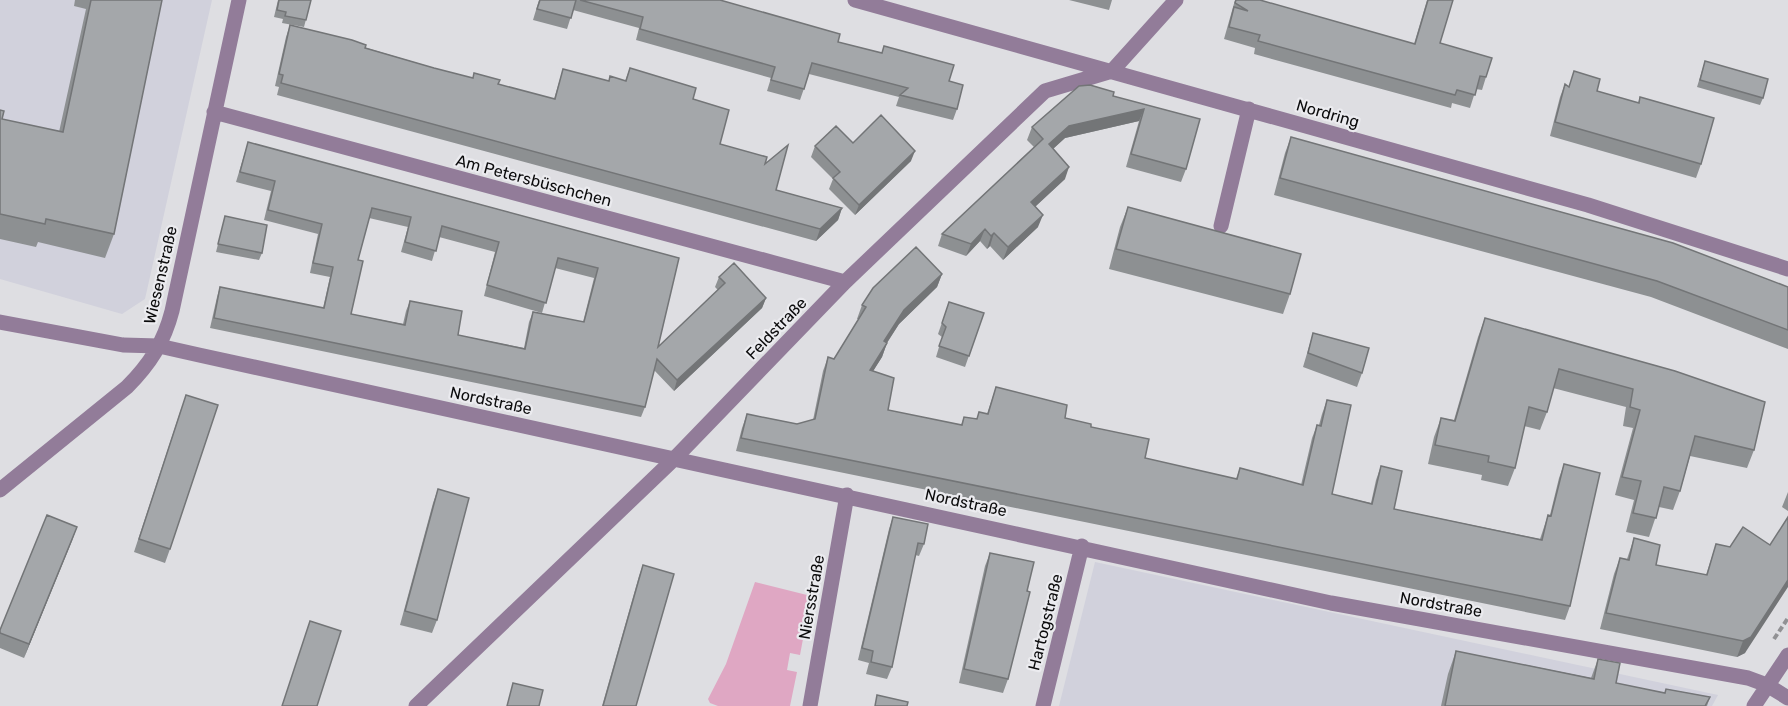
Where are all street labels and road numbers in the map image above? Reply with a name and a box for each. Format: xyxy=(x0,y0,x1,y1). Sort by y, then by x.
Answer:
street label: Nordring xyxy=(1294,95,1362,132)
street label: Am Petersbüschchen xyxy=(454,151,614,210)
street label: Wiesenstraße xyxy=(140,224,181,326)
street label: Feldstraße xyxy=(742,293,811,363)
street label: Nordstraße xyxy=(448,383,534,418)
street label: Nordstraße xyxy=(923,485,1009,520)
street label: Niersstraße xyxy=(795,553,828,641)
street label: Hartogstraße xyxy=(1024,572,1067,672)
street label: Nordstraße xyxy=(1398,588,1484,621)

